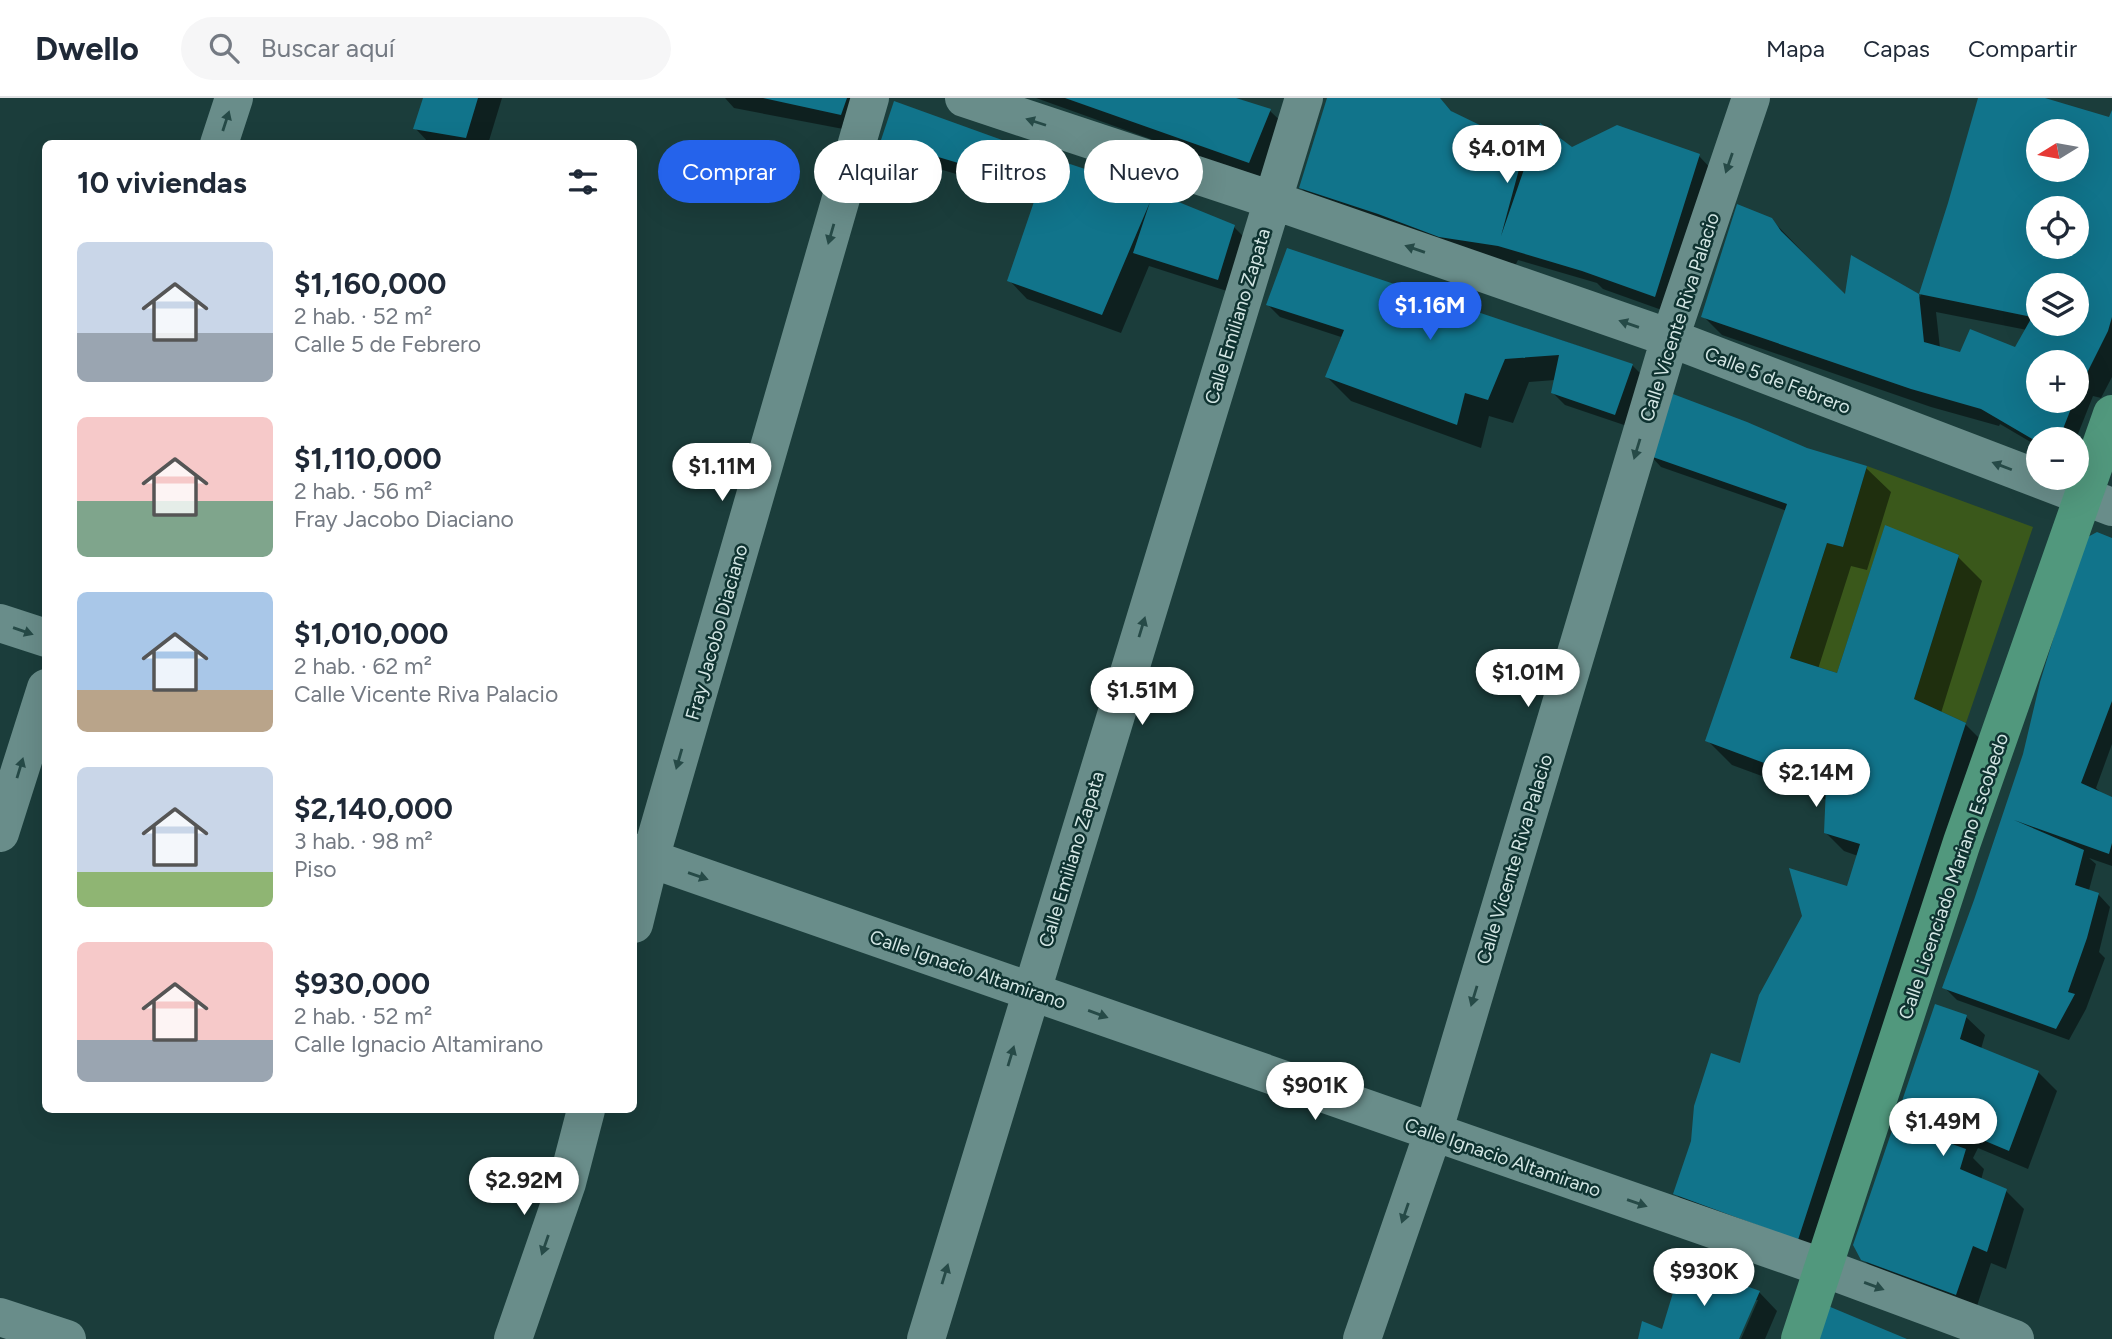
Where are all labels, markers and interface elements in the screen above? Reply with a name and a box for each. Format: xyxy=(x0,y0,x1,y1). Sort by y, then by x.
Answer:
search box xyxy=(181,17,671,80)
text: Dwello xyxy=(35,29,139,68)
icon: search xyxy=(205,29,243,67)
text: Buscar aquí xyxy=(261,32,395,64)
text: Mapa xyxy=(1766,34,1825,63)
text: Capas xyxy=(1863,34,1930,63)
text: Compartir xyxy=(1968,34,2077,63)
one-way arrow xyxy=(222,110,232,131)
one-way arrow xyxy=(1026,116,1047,127)
north arrow xyxy=(2026,119,2090,182)
map controls xyxy=(2026,119,2089,490)
pin: $4.01M xyxy=(1450,126,1564,185)
text: $4.01M xyxy=(1468,134,1546,162)
chip: Comprar xyxy=(658,140,800,203)
chip: Alquilar xyxy=(814,140,942,203)
chip: Filtros xyxy=(956,140,1070,203)
chip: Nuevo xyxy=(1084,140,1203,203)
one-way arrow xyxy=(1723,152,1734,173)
icon: filters xyxy=(564,163,602,201)
text: 10 viviendas xyxy=(77,164,247,201)
button: locate xyxy=(2026,196,2089,259)
street label: Calle Vicente Riva Palacio xyxy=(1635,210,1724,425)
one-way arrow xyxy=(825,223,836,245)
street label: Calle Emiliano Zapata xyxy=(1200,225,1275,407)
one-way arrow xyxy=(1404,243,1425,254)
text: $1,160,000 xyxy=(294,265,447,302)
icon: home xyxy=(133,270,217,354)
button: layers xyxy=(2026,273,2089,336)
pin: $1.16M xyxy=(1373,282,1487,342)
text: $1.16M xyxy=(1395,291,1465,319)
text: 2 hab. · 52 m² xyxy=(294,302,432,330)
one-way arrow xyxy=(1619,318,1640,329)
text: Calle 5 de Febrero xyxy=(294,330,481,358)
street label: Calle 5 de Febrero xyxy=(1702,342,1854,419)
button: + xyxy=(2026,350,2089,413)
button: − xyxy=(2026,427,2089,490)
one-way arrow xyxy=(1632,439,1642,460)
text: $1,110,000 xyxy=(294,440,442,477)
pin: $1.11M xyxy=(665,444,779,503)
icon: home xyxy=(133,445,217,529)
text: $1.11M xyxy=(688,452,756,480)
one-way arrow xyxy=(1992,460,2013,471)
text: 2 hab. · 56 m² xyxy=(294,477,432,505)
text: Fray Jacobo Diaciano xyxy=(294,505,514,533)
street label: Fray Jacobo Diaciano xyxy=(680,542,753,723)
text: $1,010,000 xyxy=(294,615,449,652)
one-way arrow xyxy=(1137,617,1147,638)
icon: home xyxy=(133,620,217,704)
one-way arrow xyxy=(12,626,33,637)
pin: $1.01M xyxy=(1471,650,1585,709)
text: 2 hab. · 62 m² xyxy=(294,652,432,680)
text: $1.01M xyxy=(1492,658,1564,686)
pin: $1.51M xyxy=(1085,668,1199,727)
text: $1.51M xyxy=(1107,676,1177,704)
text: Calle Vicente Riva Palacio xyxy=(294,680,558,708)
street label: Calle Licenciado Mariano Escobedo xyxy=(1894,730,2013,1022)
one-way arrow xyxy=(674,748,684,769)
pin: $2.14M xyxy=(1759,750,1873,809)
street label: Calle Vicente Riva Palacio xyxy=(1472,751,1557,967)
one-way arrow xyxy=(16,757,26,778)
text: $2.14M xyxy=(1778,758,1854,786)
street label: Calle Emiliano Zapata xyxy=(1034,768,1109,950)
text: $2,140,000 xyxy=(294,790,453,827)
icon: home xyxy=(133,795,217,879)
text: 3 hab. · 98 m² xyxy=(294,827,433,855)
text: Piso xyxy=(294,855,337,883)
one-way arrow xyxy=(688,871,709,882)
street label: Calle Ignacio Altamirano xyxy=(867,925,1069,1014)
text: $930,000 xyxy=(294,965,430,1002)
icon: home xyxy=(133,970,217,1054)
one-way arrow xyxy=(1468,985,1478,1006)
text: 2 hab. · 52 m² xyxy=(294,1002,432,1030)
one-way arrow xyxy=(1088,1009,1109,1020)
text: Calle Ignacio Altamirano xyxy=(294,1030,543,1058)
one-way arrow xyxy=(1007,1045,1017,1066)
pin: $901K xyxy=(1266,1062,1364,1122)
text: $901K xyxy=(1282,1071,1348,1099)
pin: $1.49M xyxy=(1886,1098,2000,1158)
text: $1.49M xyxy=(1905,1107,1981,1135)
street label: Calle Ignacio Altamirano xyxy=(1402,1113,1604,1202)
pin: $2.92M xyxy=(467,1158,581,1217)
text: $2.92M xyxy=(485,1166,563,1194)
one-way arrow xyxy=(1626,1198,1647,1209)
one-way arrow xyxy=(1399,1202,1410,1223)
one-way arrow xyxy=(539,1235,550,1256)
pin: $930K xyxy=(1655,1248,1753,1308)
text: $930K xyxy=(1669,1257,1739,1285)
one-way arrow xyxy=(941,1263,951,1284)
one-way arrow xyxy=(1864,1281,1885,1292)

